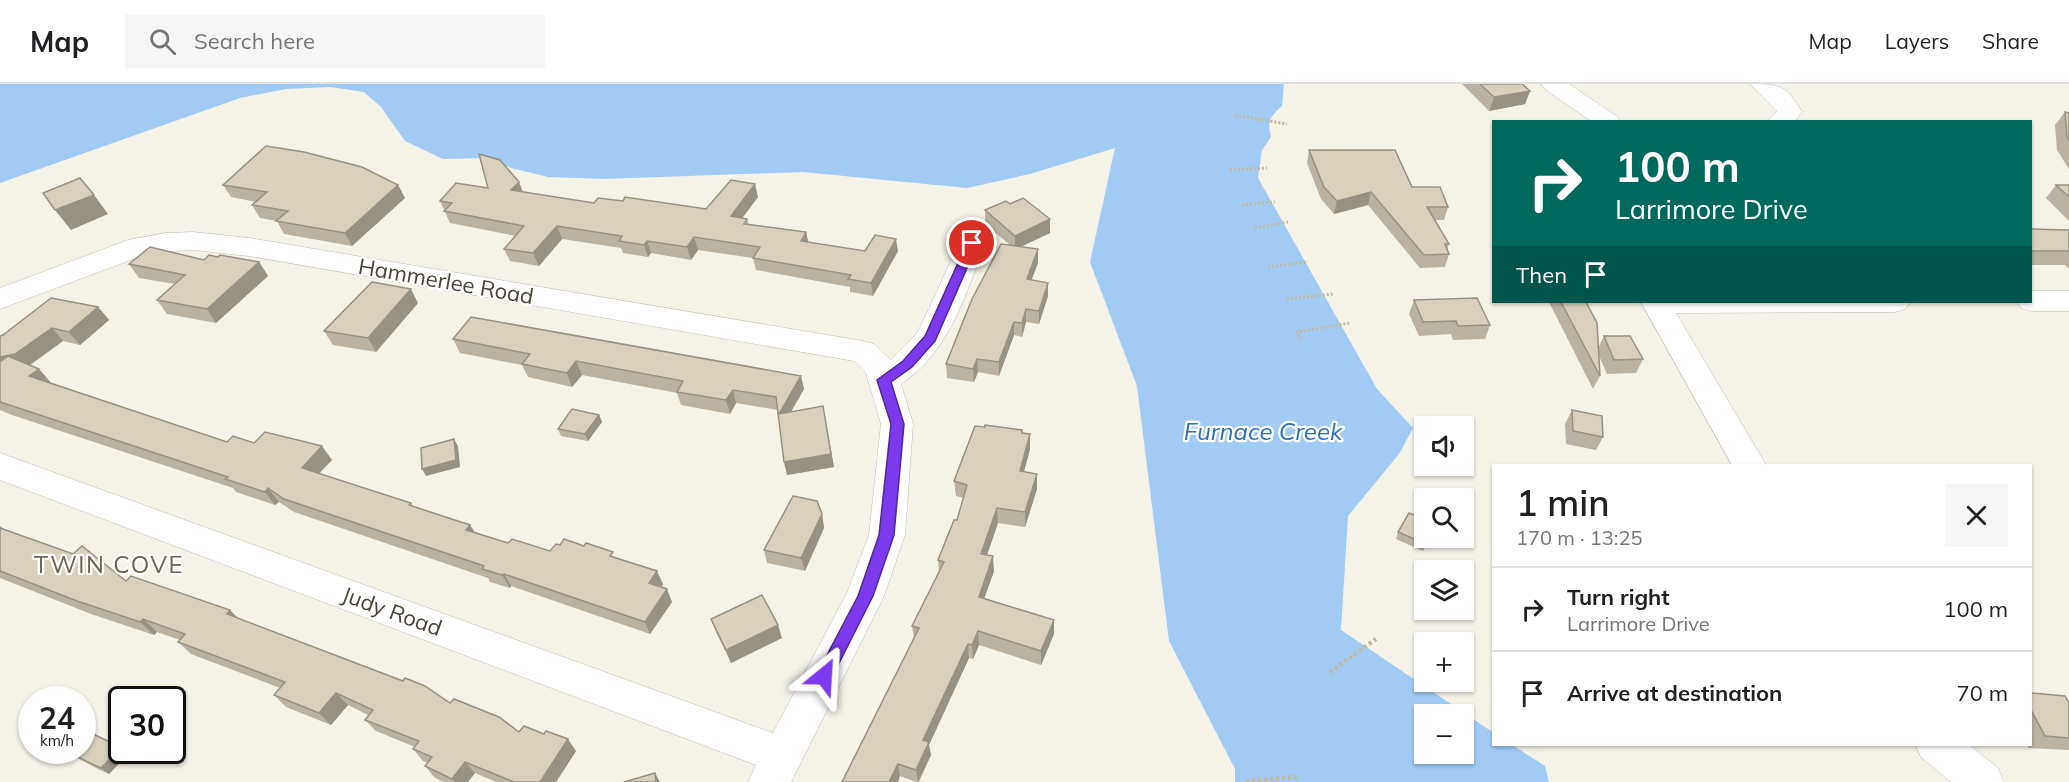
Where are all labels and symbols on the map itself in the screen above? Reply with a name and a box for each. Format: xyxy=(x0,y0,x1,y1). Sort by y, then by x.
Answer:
pin xyxy=(946,217,997,268)
street label: Hammerlee Road xyxy=(356,252,536,310)
water label: Furnace Creek xyxy=(1184,416,1343,446)
district label: TWIN COVE xyxy=(34,549,184,579)
street label: Judy Road xyxy=(338,580,446,642)
position arrow xyxy=(792,644,856,708)
speed limit sign: 30 xyxy=(108,686,186,764)

